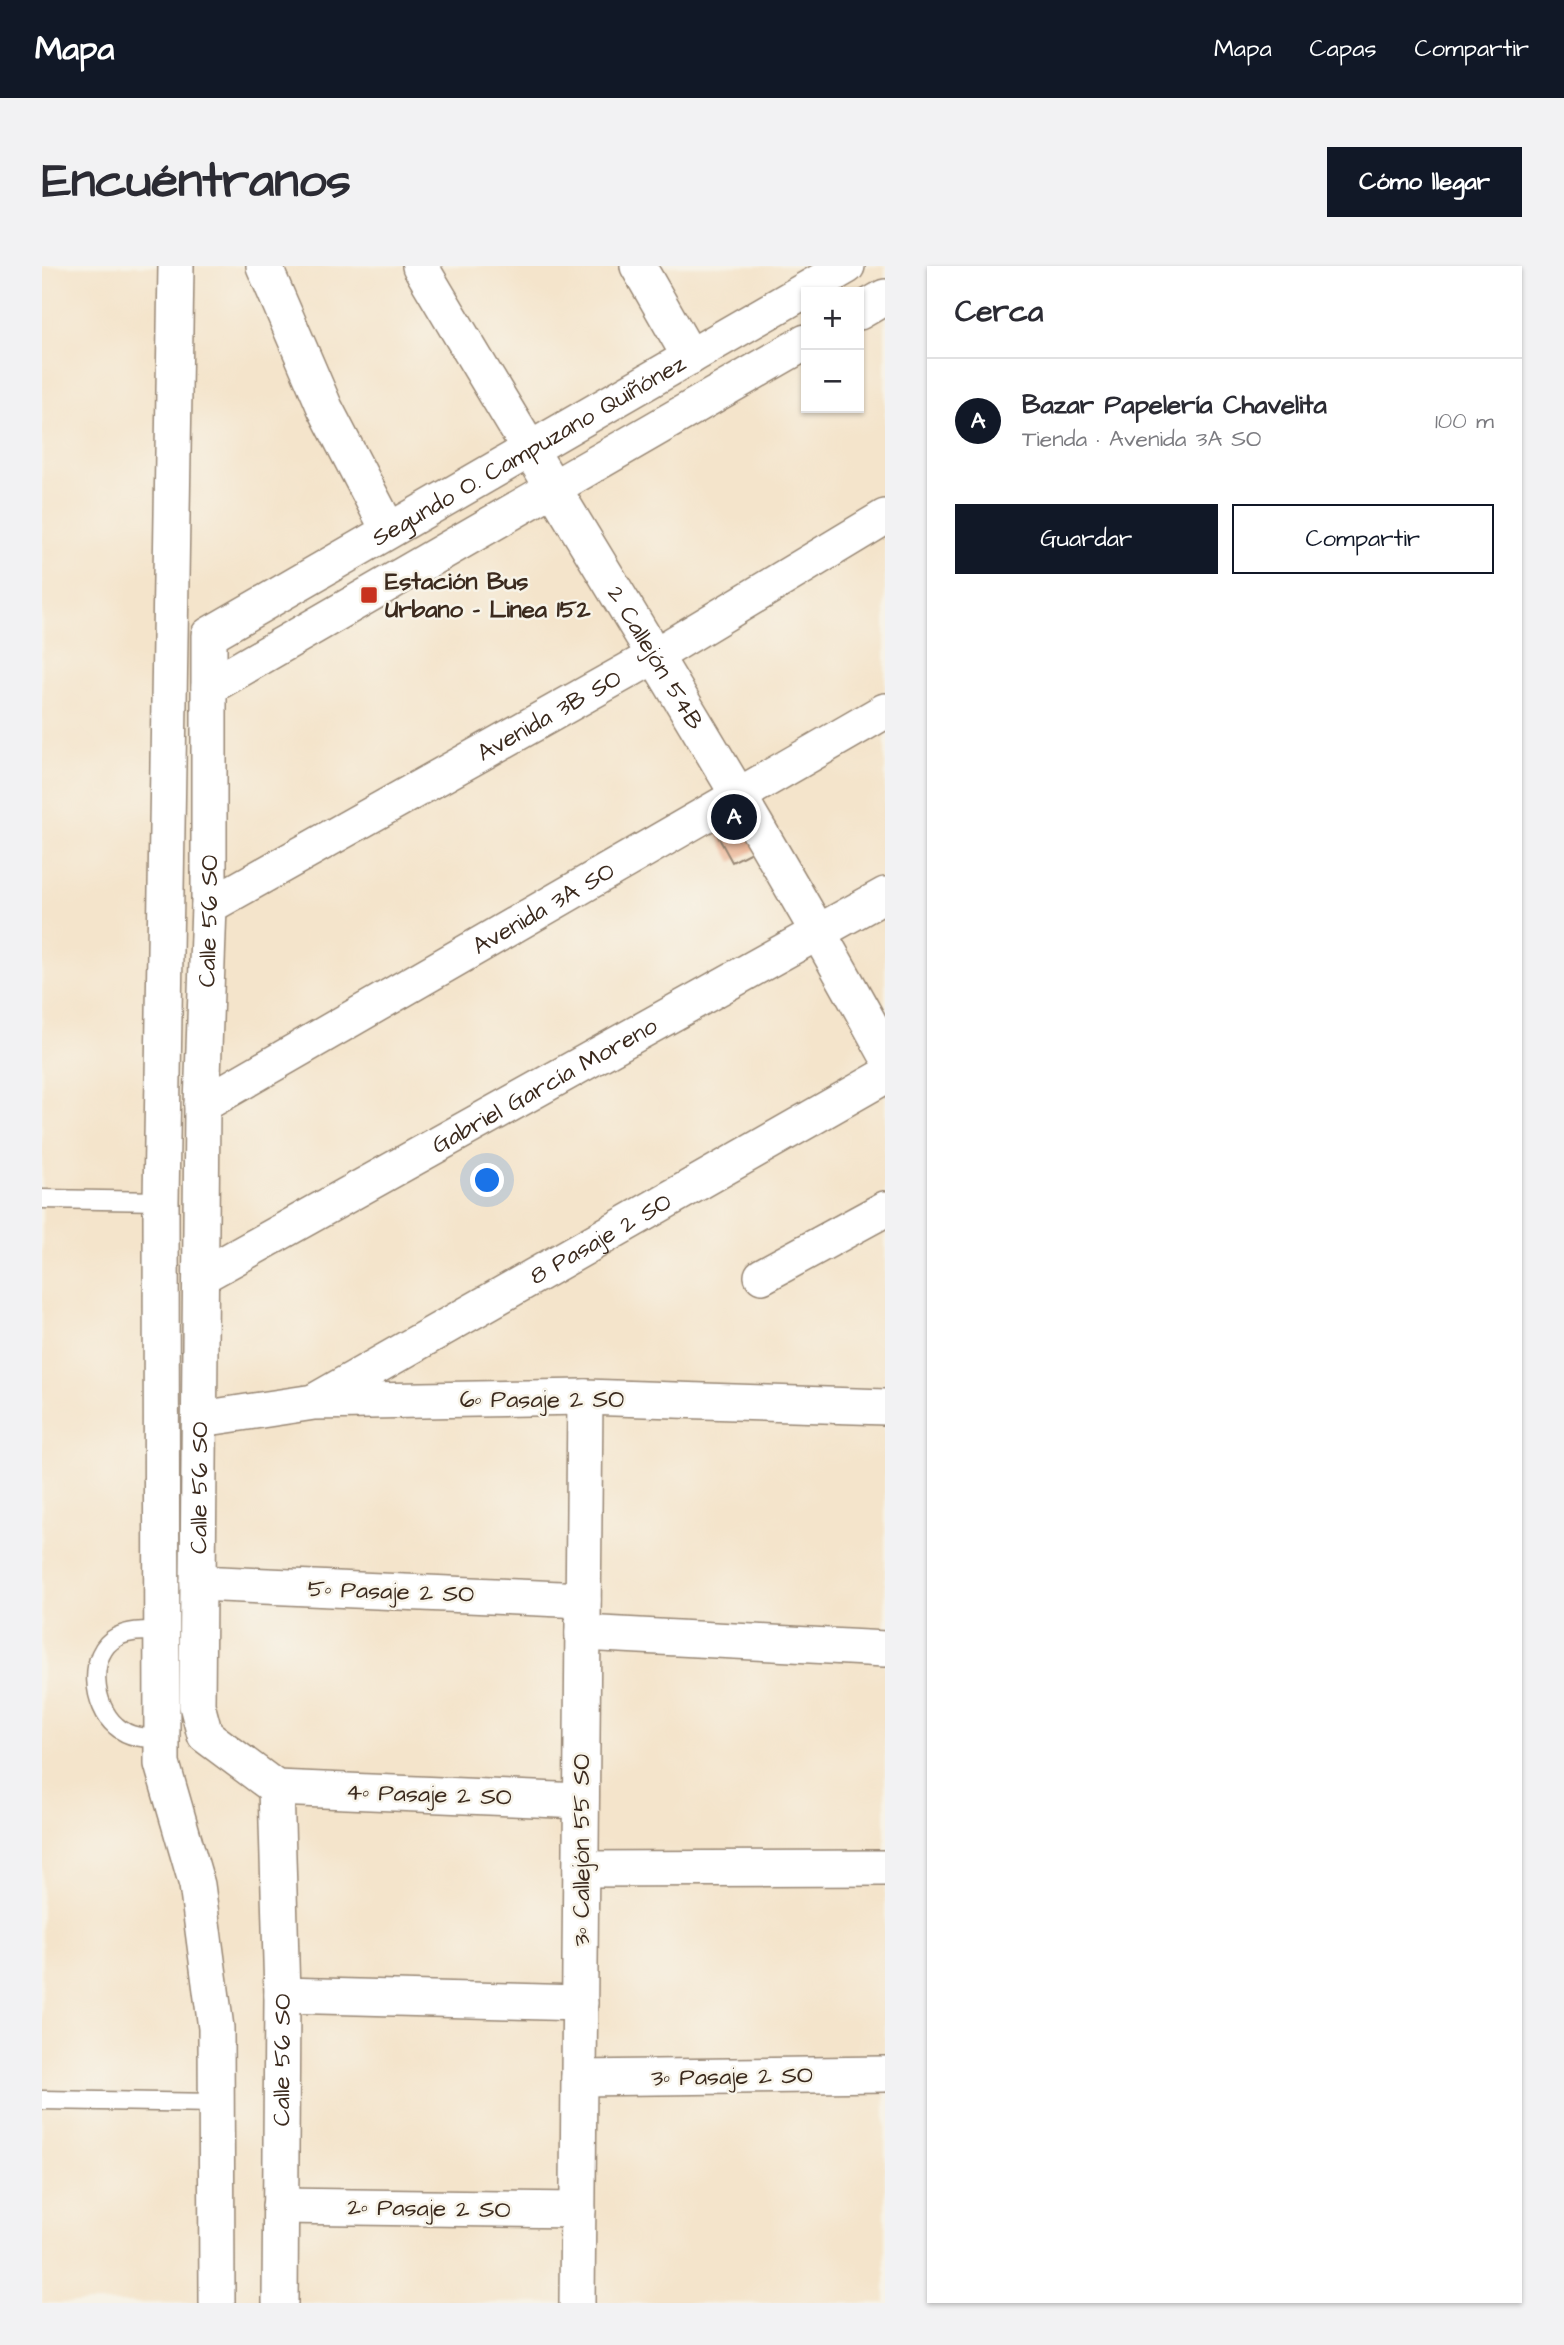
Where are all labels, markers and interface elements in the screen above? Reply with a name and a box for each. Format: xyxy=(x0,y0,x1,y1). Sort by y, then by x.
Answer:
text: Mapa xyxy=(35,26,114,72)
text: Mapa xyxy=(1214,32,1272,66)
text: Capas xyxy=(1310,32,1376,66)
text: Compartir xyxy=(1414,32,1529,66)
button: Cómo llegar xyxy=(1327,147,1522,217)
text: Encuéntranos xyxy=(42,148,351,216)
map controls xyxy=(801,287,864,413)
button: + xyxy=(801,287,864,350)
text: Cerca xyxy=(955,291,1043,333)
street label: Segundo O. Campuzano Quiñónez xyxy=(366,347,692,555)
button: − xyxy=(801,350,864,413)
text: Bazar Papelería Chavelita xyxy=(1022,387,1327,423)
text: A xyxy=(971,405,985,437)
text: 100 m xyxy=(1435,405,1494,437)
text: Tienda · Avenida 3A SO xyxy=(1022,423,1262,455)
button: Guardar xyxy=(955,504,1218,574)
button: Compartir xyxy=(1232,504,1494,574)
place label: Estación Bus Urbano - Linea 152 xyxy=(385,565,591,627)
street label: 2 Callejón 54B xyxy=(598,579,712,736)
marker: Estación Bus Urbano - Linea 152 xyxy=(359,585,379,605)
street label: Avenida 3B SO xyxy=(471,662,628,770)
pin: A xyxy=(711,791,757,843)
street label: Avenida 3A SO xyxy=(466,854,621,964)
street label: Calle 56 SO xyxy=(190,855,227,988)
street label: Gabriel García Moreno xyxy=(426,1009,664,1162)
your location xyxy=(470,1163,504,1197)
street label: 8 Pasaje 2 SO xyxy=(523,1185,678,1293)
street label: 6º Pasaje 2 SO xyxy=(460,1383,624,1417)
street label: Calle 56 SO xyxy=(182,1421,217,1554)
street label: 5º Pasaje 2 SO xyxy=(307,1572,475,1612)
street label: 3º Callejón 55 SO xyxy=(565,1754,599,1946)
street label: 4º Pasaje 2 SO xyxy=(345,1775,512,1815)
street label: Calle 56 SO xyxy=(265,1994,300,2126)
street label: 3º Pasaje 2 SO xyxy=(651,2059,813,2095)
street label: 2º Pasaje 2 SO xyxy=(347,2191,511,2227)

